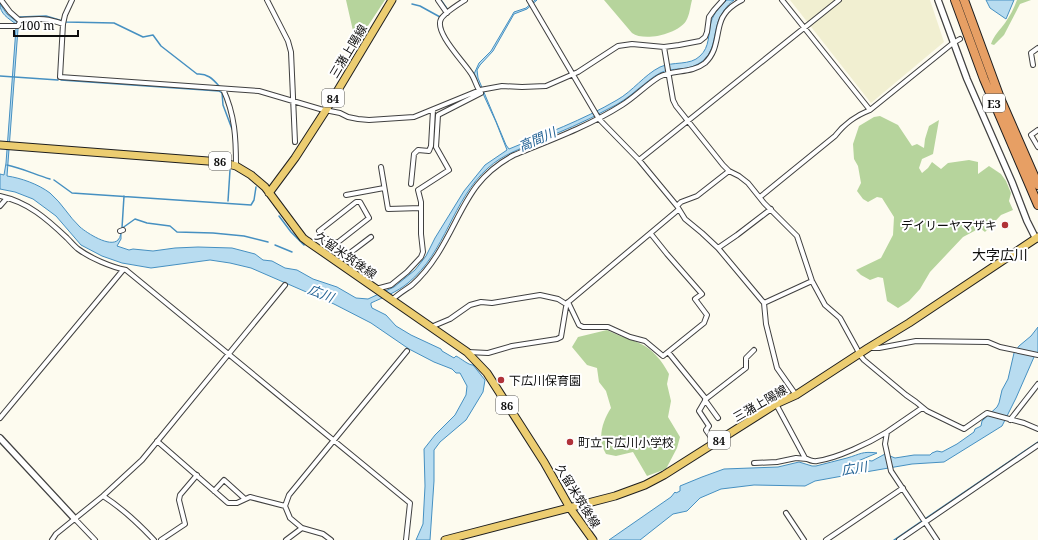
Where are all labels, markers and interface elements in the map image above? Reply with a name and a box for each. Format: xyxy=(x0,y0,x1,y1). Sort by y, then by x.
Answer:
scale bar xyxy=(14,12,78,38)
text: 100 m xyxy=(20,17,55,34)
street label: 三潴上陽線 xyxy=(325,21,371,81)
road number: 84 xyxy=(322,89,344,107)
road number: E3 xyxy=(983,94,1005,112)
water label: 高間川 xyxy=(516,122,560,155)
road number: 86 xyxy=(209,152,231,170)
place label: デイリーヤマザキ xyxy=(901,217,997,234)
marker: デイリーヤマザキ xyxy=(1000,220,1010,230)
street label: 久留米筑後線 xyxy=(312,227,380,283)
district label: 大字広川 xyxy=(972,245,1028,264)
water label: 広川 xyxy=(306,280,338,307)
place label: 下広川保育園 xyxy=(509,372,581,389)
marker: 下広川保育園 xyxy=(496,375,506,385)
street label: 三潴上陽線 xyxy=(730,381,790,425)
road number: 86 xyxy=(496,396,518,414)
road number: 84 xyxy=(708,431,730,449)
place label: 町立下広川小学校 xyxy=(578,434,674,451)
marker: 町立下広川小学校 xyxy=(565,437,575,447)
water label: 広川 xyxy=(840,457,870,479)
street label: 久留米筑後線 xyxy=(552,461,604,531)

